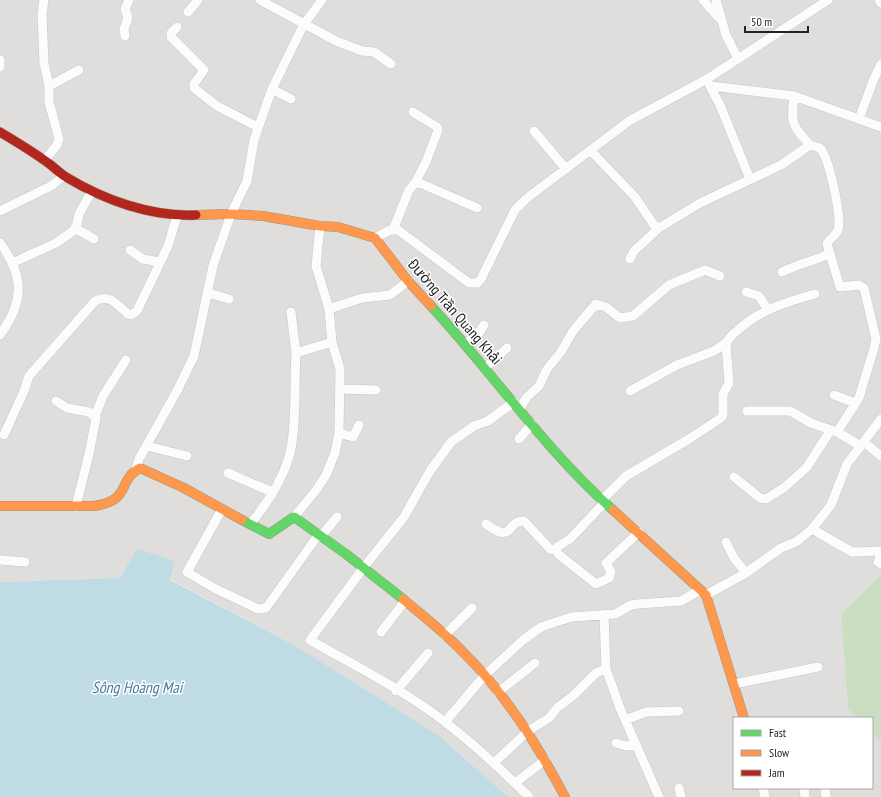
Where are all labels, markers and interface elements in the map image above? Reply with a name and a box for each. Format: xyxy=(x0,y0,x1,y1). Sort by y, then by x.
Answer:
scale bar xyxy=(745,8,808,34)
text: 50 m xyxy=(751,14,772,29)
street label: Đường Trần Quang Khải xyxy=(404,254,506,368)
water label: Sông Hoàng Mai xyxy=(92,677,185,697)
legend xyxy=(733,717,873,789)
text: Fast xyxy=(769,725,787,740)
text: Slow xyxy=(769,745,790,760)
text: Jam xyxy=(768,765,785,780)

